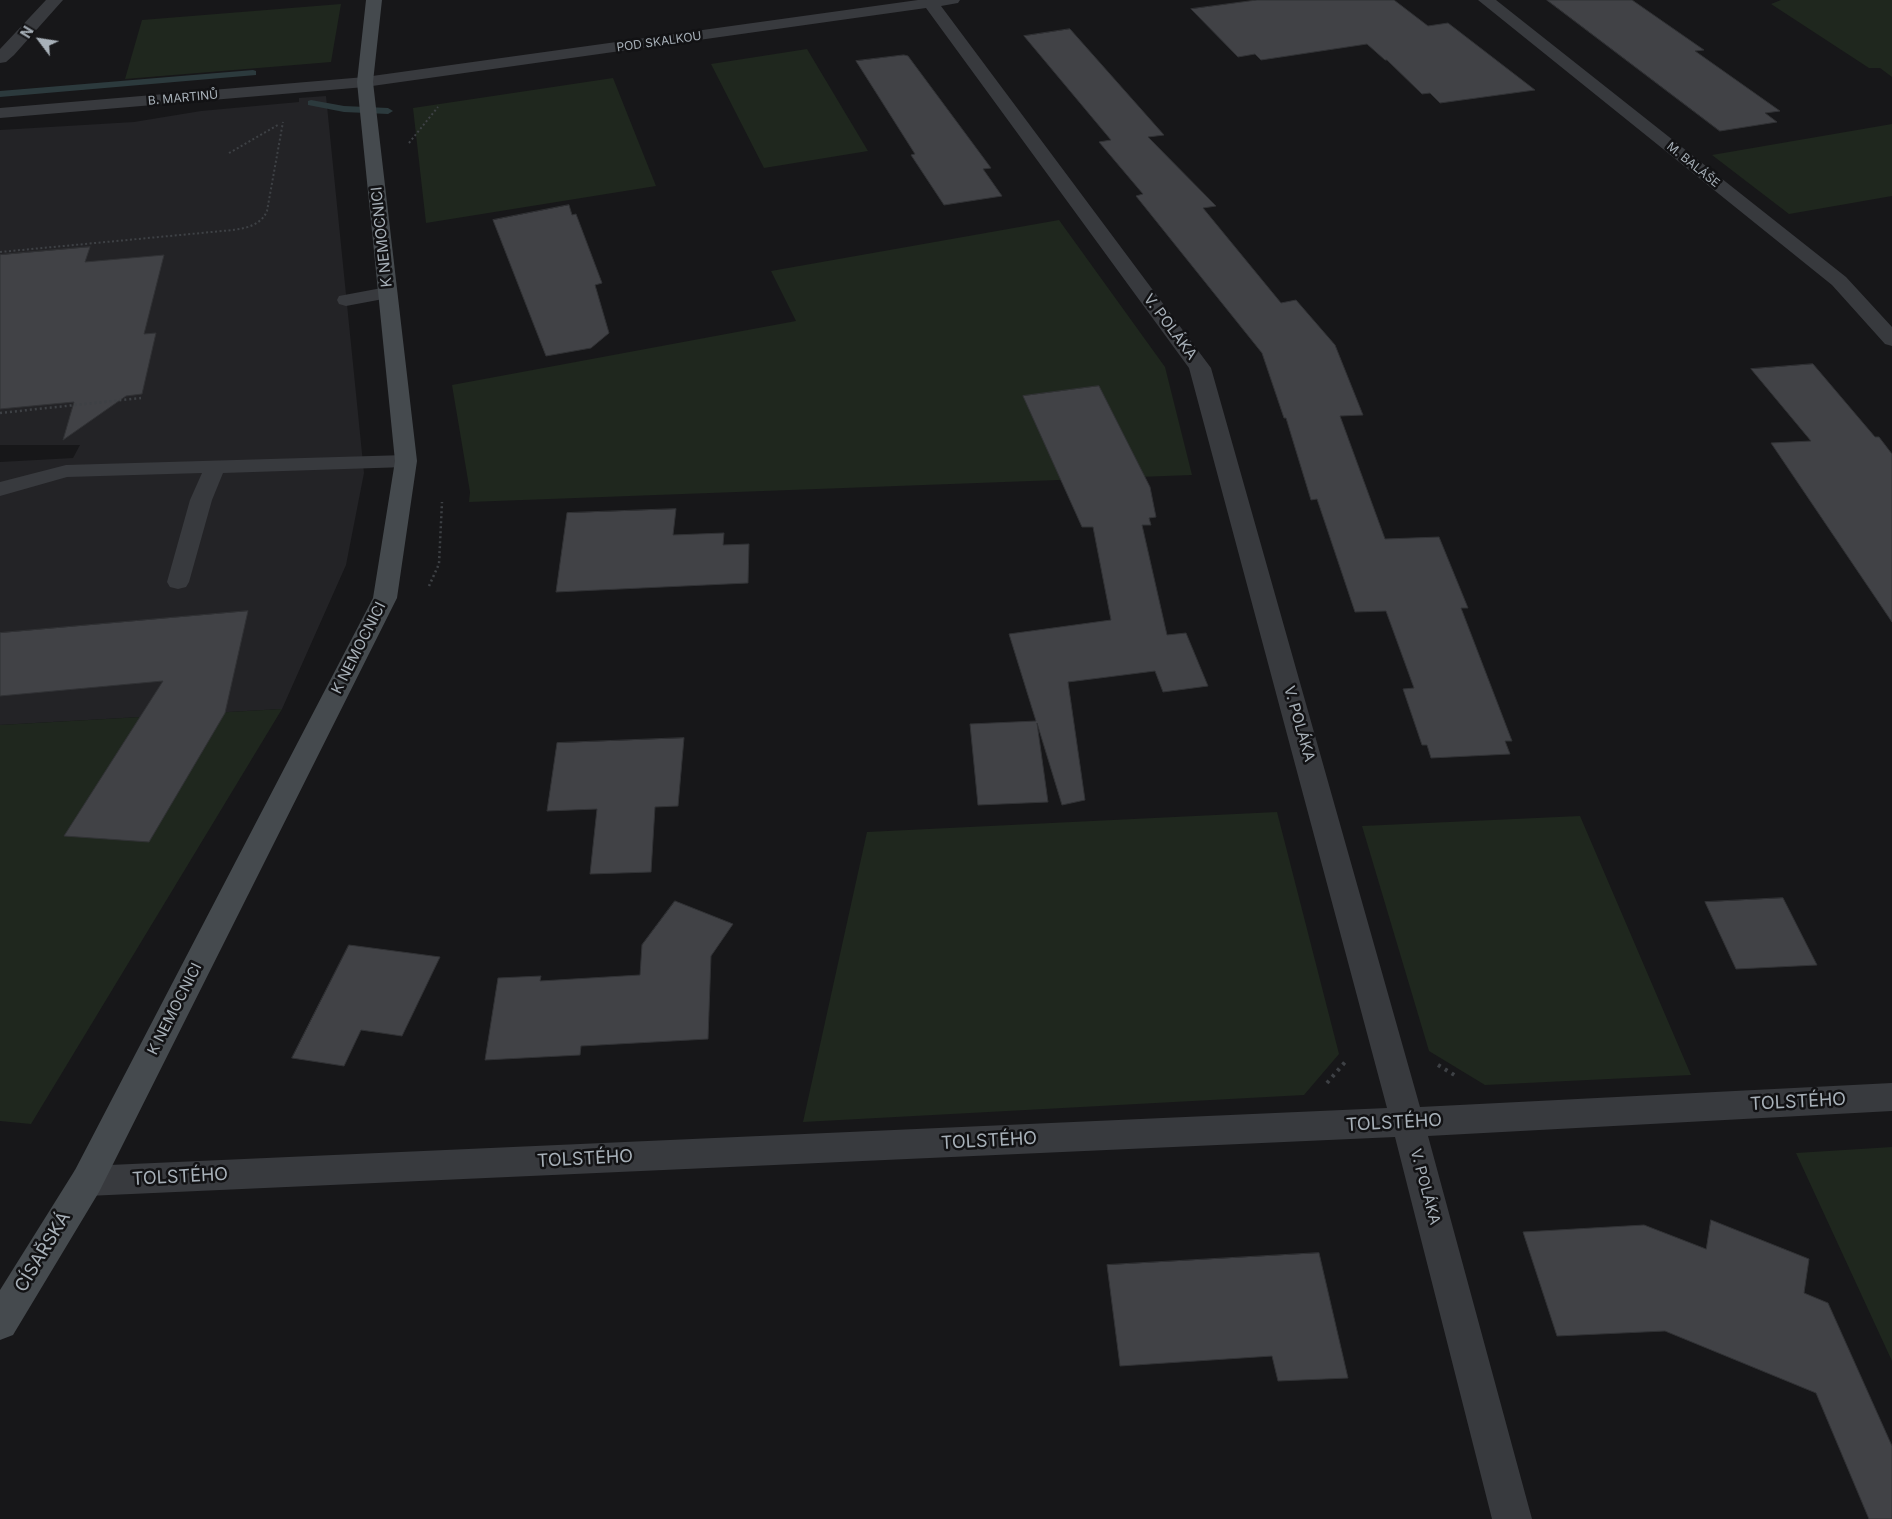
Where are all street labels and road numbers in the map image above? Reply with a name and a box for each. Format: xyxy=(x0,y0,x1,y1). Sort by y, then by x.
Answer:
street label: POD SKALKOU xyxy=(616,29,702,55)
street label: B. MARTINŮ xyxy=(147,88,219,108)
street label: M. BALÁŠE xyxy=(1664,139,1722,191)
street label: K NEMOCNICI xyxy=(368,186,396,288)
street label: V. POLÁKA xyxy=(1139,291,1201,363)
street label: K NEMOCNICI xyxy=(328,599,390,697)
street label: V. POLÁKA xyxy=(1280,684,1318,764)
street label: K NEMOCNICI xyxy=(144,960,206,1058)
street label: TOLSTÉHO xyxy=(1749,1089,1847,1115)
street label: TOLSTÉHO xyxy=(1345,1110,1443,1136)
street label: TOLSTÉHO xyxy=(940,1128,1038,1154)
street label: TOLSTÉHO xyxy=(536,1146,634,1172)
street label: V. POLÁKA xyxy=(1406,1147,1444,1227)
street label: TOLSTÉHO xyxy=(131,1164,229,1190)
street label: CÍSAŘSKÁ xyxy=(11,1208,75,1296)

